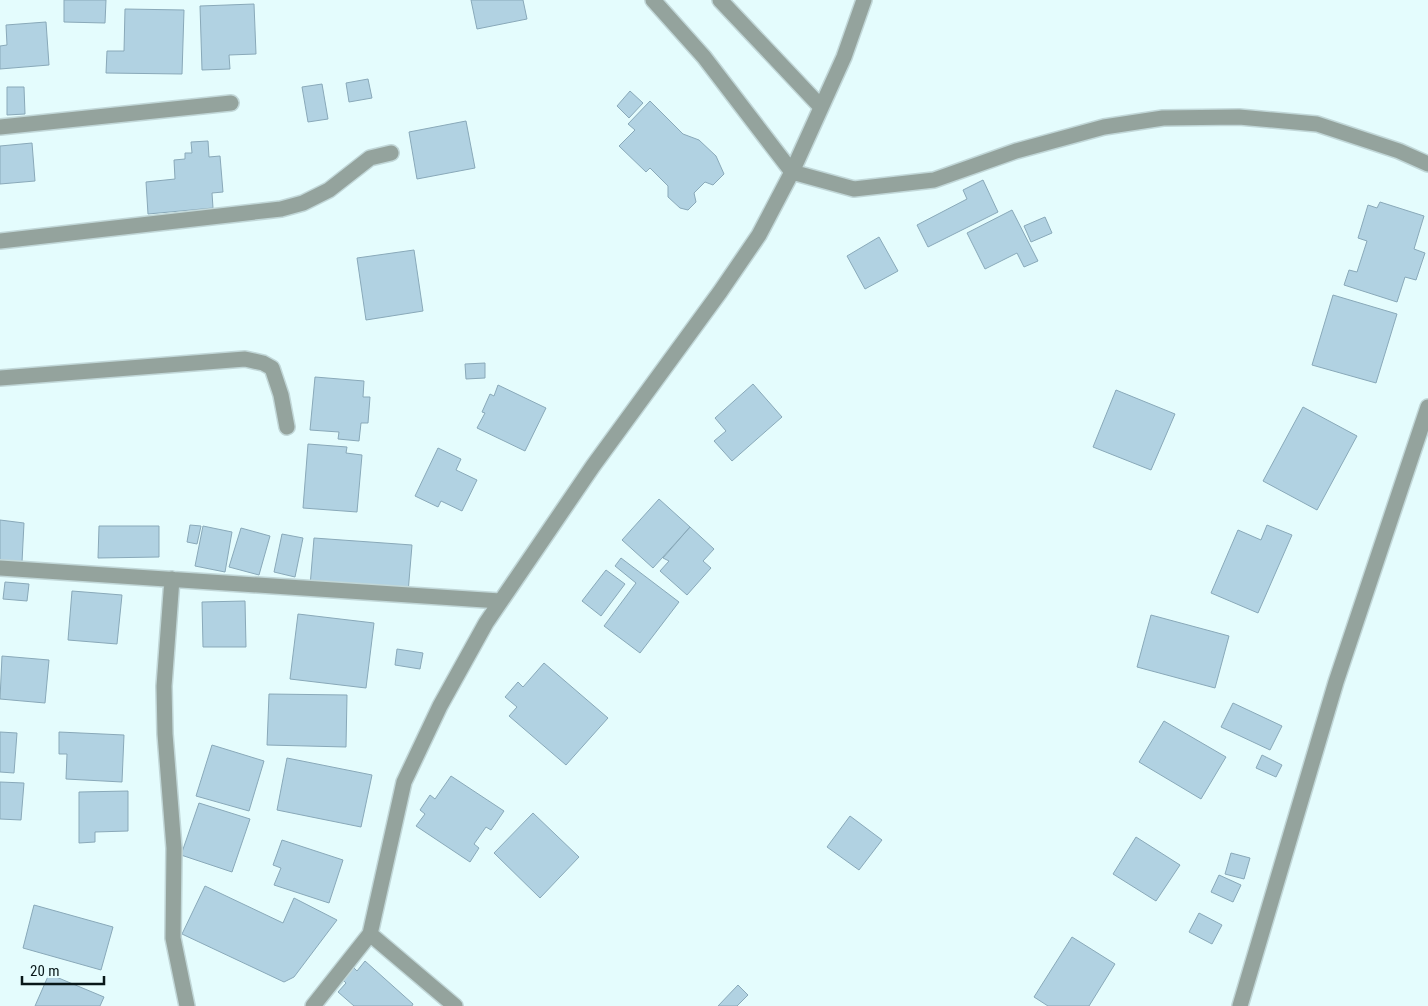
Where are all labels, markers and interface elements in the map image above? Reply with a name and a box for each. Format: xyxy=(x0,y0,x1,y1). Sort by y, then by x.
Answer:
scale bar xyxy=(22,954,105,986)
text: 20 m xyxy=(30,962,60,980)

